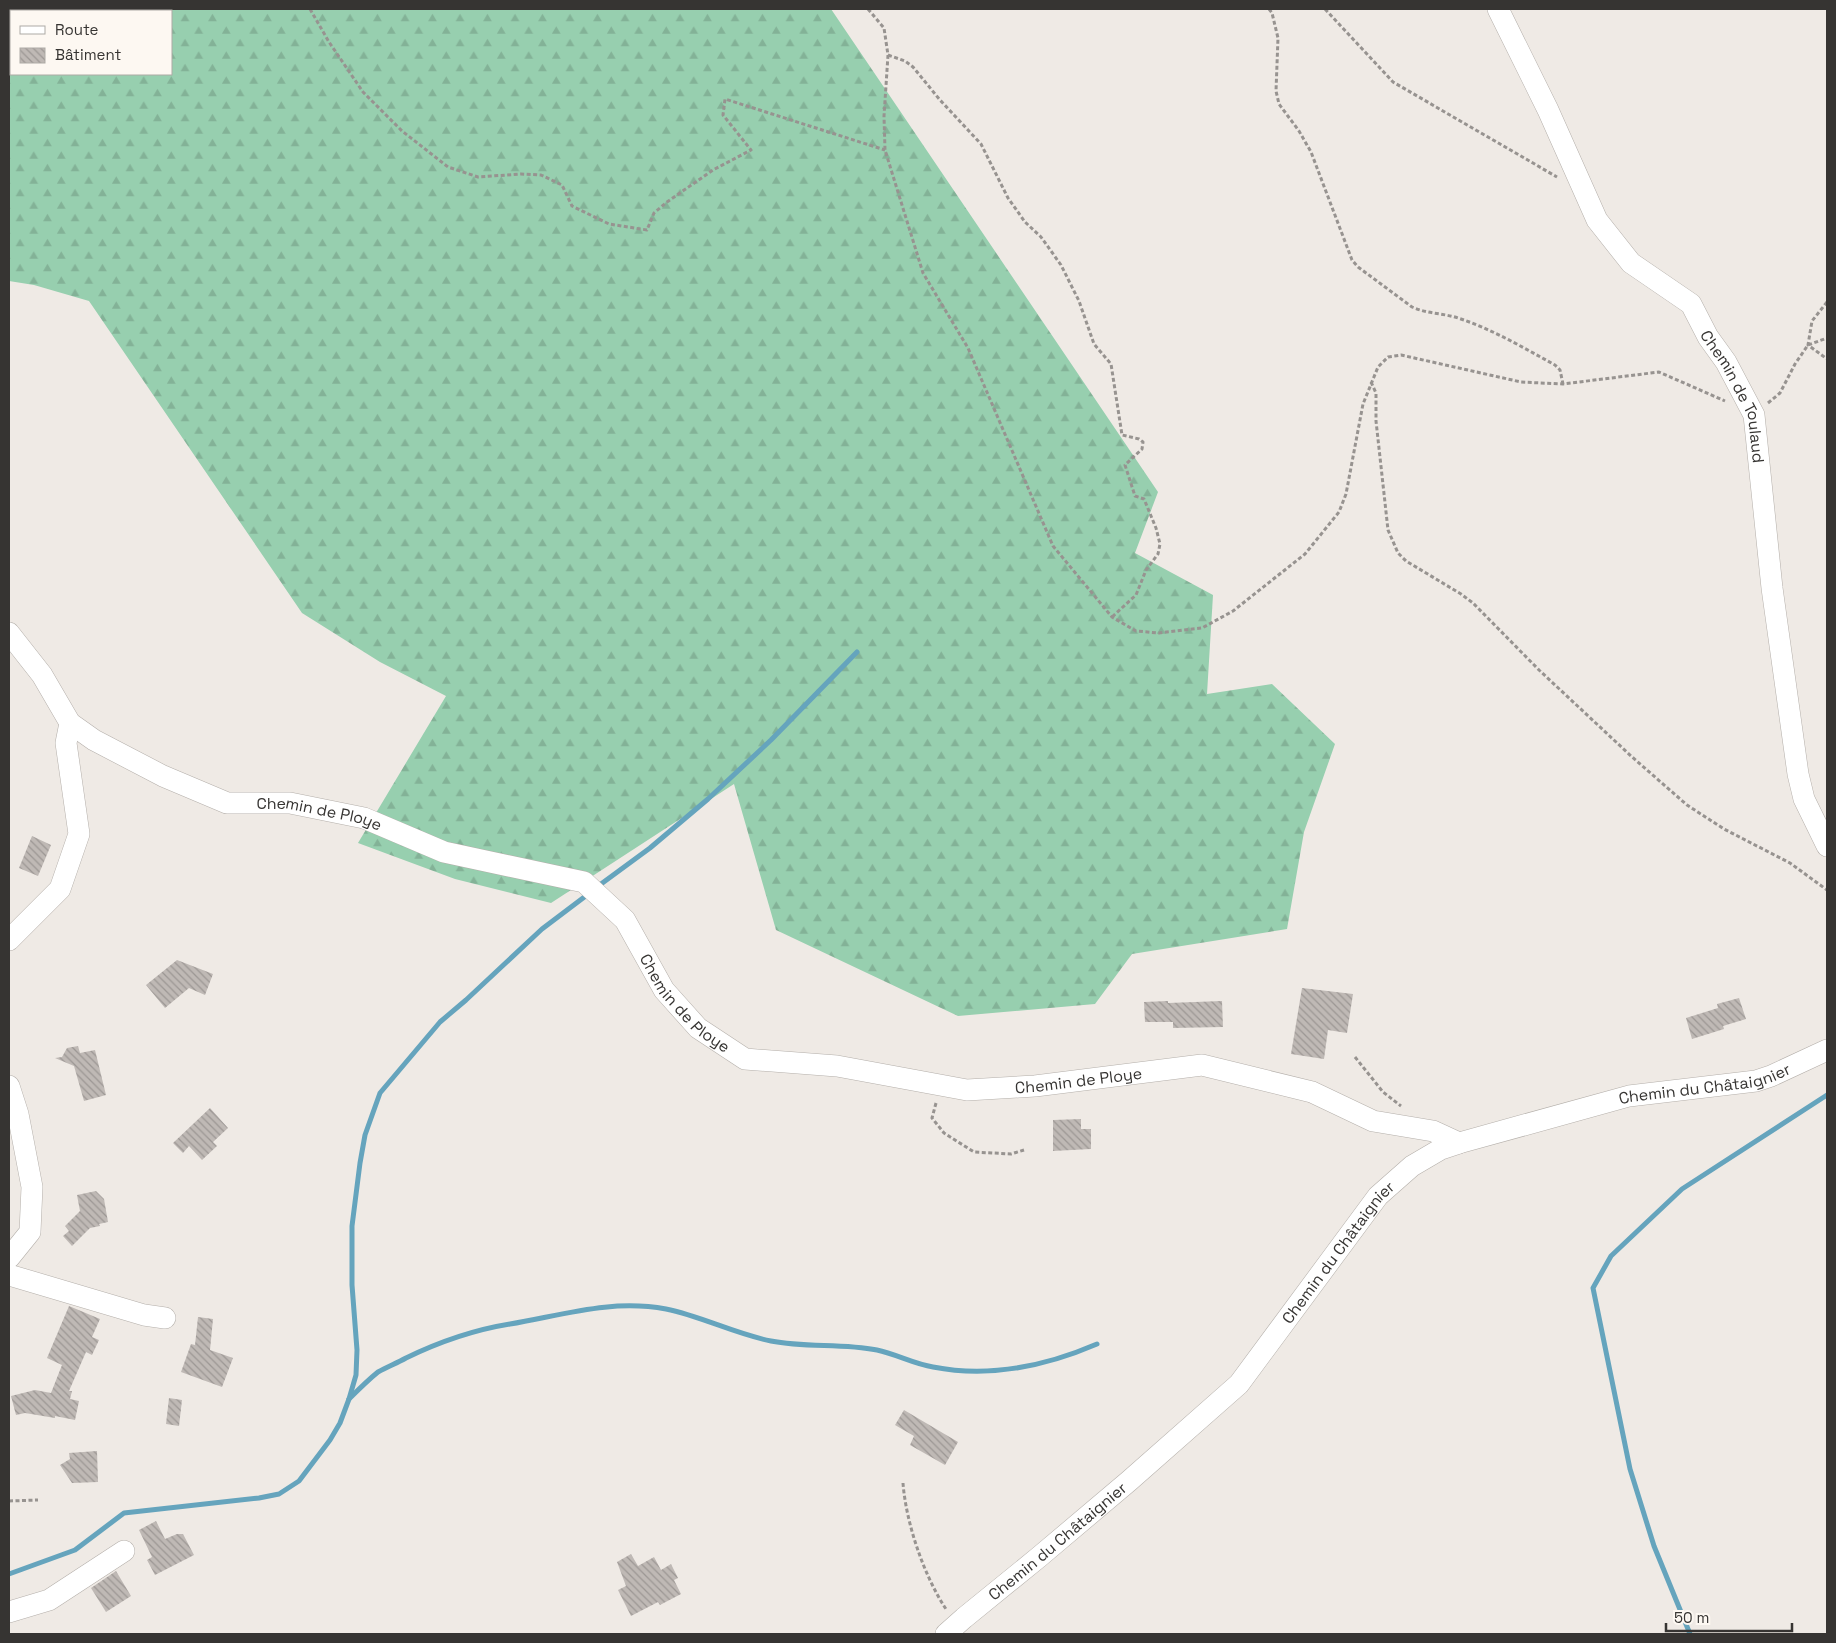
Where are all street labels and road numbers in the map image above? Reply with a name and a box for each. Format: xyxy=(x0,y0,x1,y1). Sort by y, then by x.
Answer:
street label: Chemin de Toulaud xyxy=(1695,327,1769,464)
street label: Chemin de Ploye xyxy=(256,792,385,835)
street label: Chemin de Ploye xyxy=(635,950,734,1057)
street label: Chemin du Châtaignier xyxy=(1616,1058,1794,1109)
street label: Chemin de Ploye xyxy=(1014,1063,1143,1098)
street label: Chemin du Châtaignier xyxy=(1277,1177,1399,1328)
street label: Chemin du Châtaignier xyxy=(984,1478,1131,1605)

